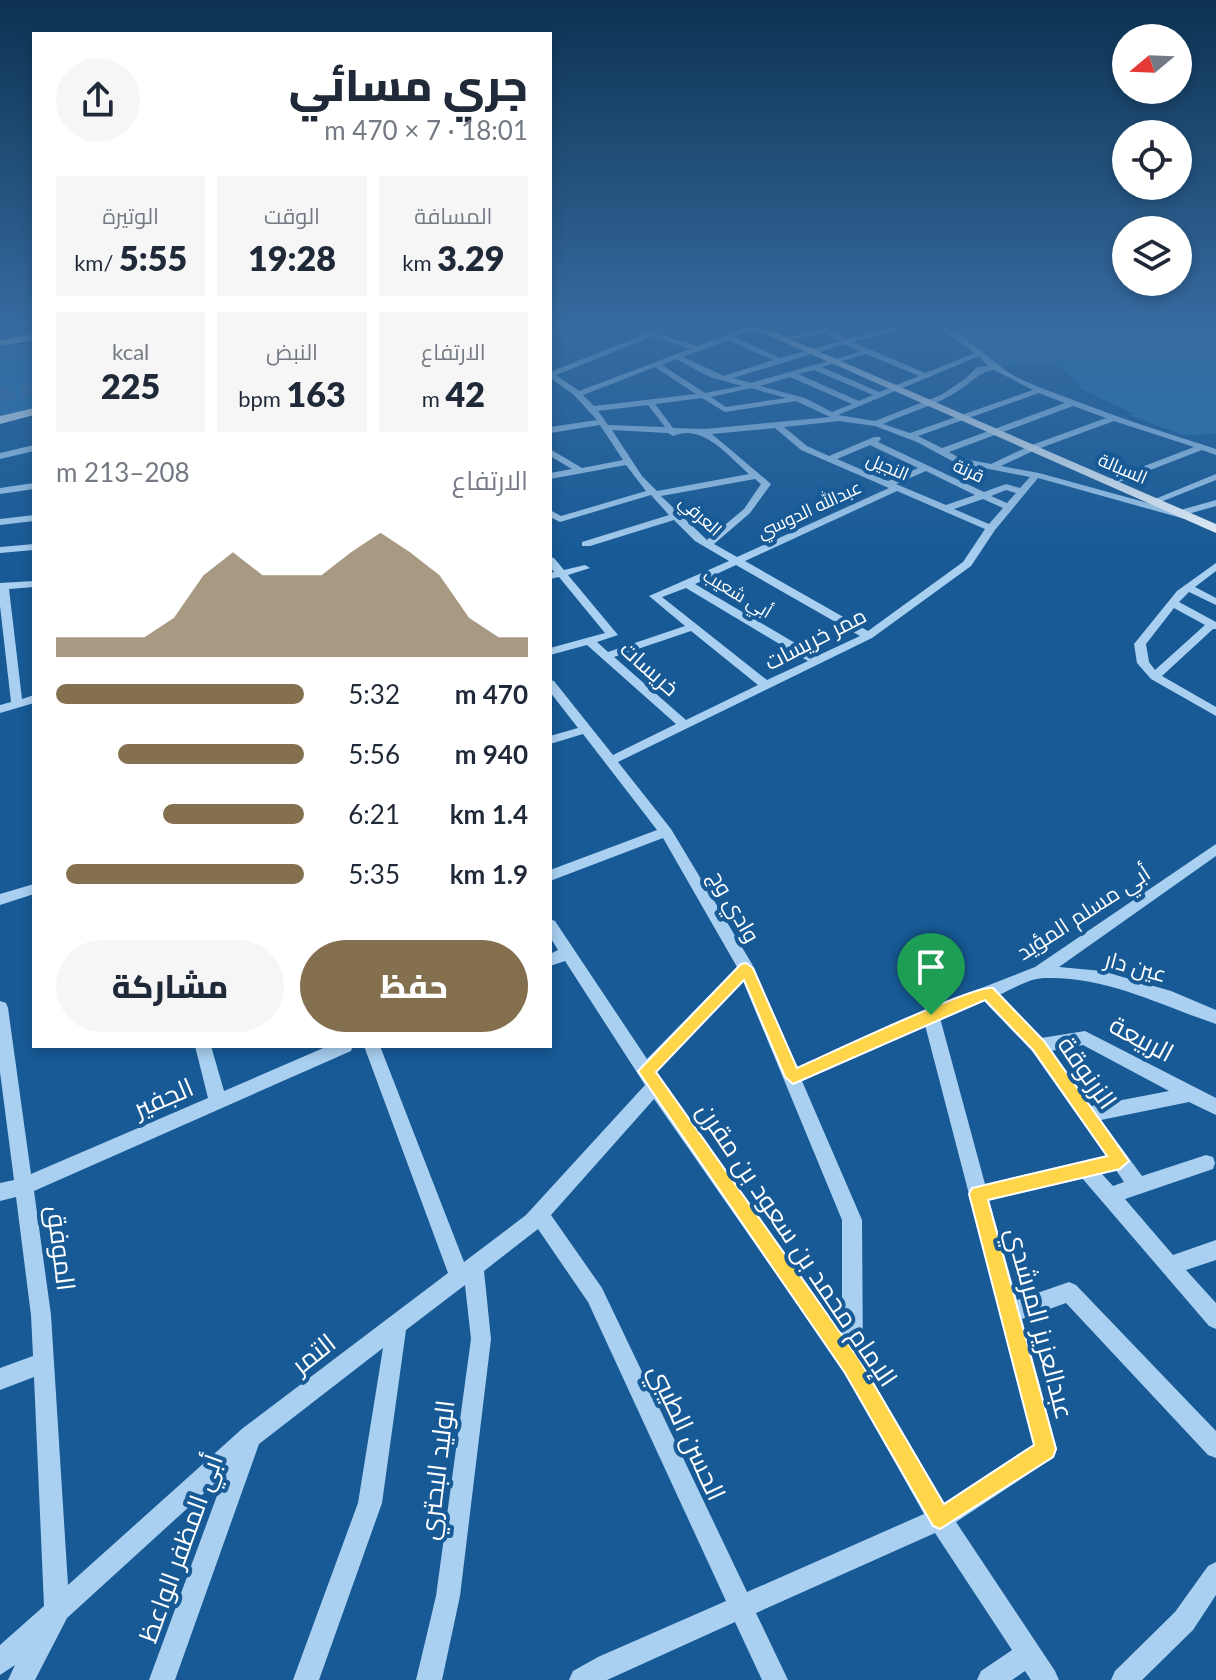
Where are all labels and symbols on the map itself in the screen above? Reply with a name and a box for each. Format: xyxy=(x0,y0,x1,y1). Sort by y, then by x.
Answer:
north arrow xyxy=(1112,24,1192,104)
street label: النجيل xyxy=(863,447,912,486)
street label: السبالة xyxy=(1095,448,1151,488)
street label: قرنة xyxy=(950,453,988,488)
street label: عبدالله الدوسي xyxy=(753,475,866,545)
street label: العرفي xyxy=(672,490,727,543)
street label: أبي شعيب xyxy=(697,564,777,626)
street label: ممر خريسات xyxy=(760,601,870,675)
street label: خريسات xyxy=(615,635,685,701)
street label: أبي مسلم المؤيد xyxy=(1011,859,1157,969)
street label: وادي وج xyxy=(700,865,766,949)
pin xyxy=(897,933,965,1015)
street label: عين دار xyxy=(1100,944,1170,988)
street label: الربيعة xyxy=(1104,1008,1180,1068)
street label: الزرنوقة xyxy=(1052,1029,1124,1115)
street label: الجفير xyxy=(126,1070,198,1125)
street label: الإمام محمد بن سعود بن مقرن xyxy=(688,1096,905,1394)
street label: الموفق xyxy=(40,1203,83,1293)
street label: عبدالعزيز المرشدي xyxy=(995,1224,1082,1424)
street label: التمر xyxy=(283,1326,341,1381)
street label: الحسن الطيبي xyxy=(637,1359,734,1508)
street label: الوليد البحتري xyxy=(412,1398,465,1542)
street label: أبي المظفر الواعظ xyxy=(131,1449,235,1649)

